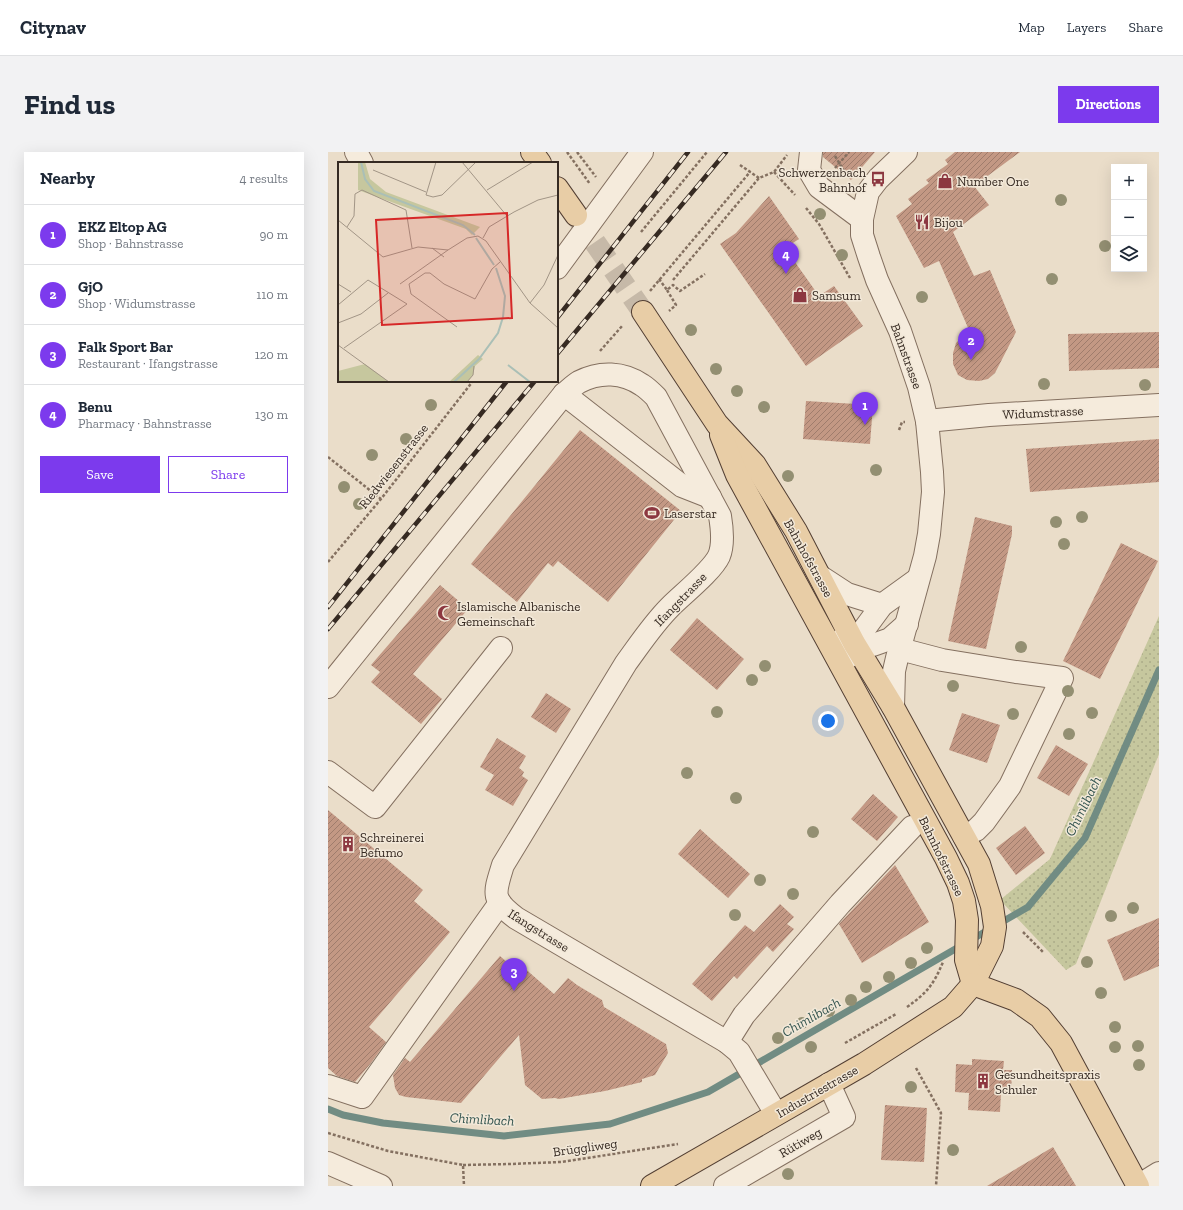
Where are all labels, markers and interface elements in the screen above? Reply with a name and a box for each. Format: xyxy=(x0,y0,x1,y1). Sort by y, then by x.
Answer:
text: Citynav xyxy=(20,16,86,39)
text: Map xyxy=(1018,19,1045,36)
text: Layers xyxy=(1067,19,1106,36)
text: Share xyxy=(1128,19,1163,36)
button: Directions xyxy=(1058,86,1159,123)
text: Find us xyxy=(24,88,115,121)
inset map xyxy=(338,162,558,382)
map controls xyxy=(1111,164,1147,272)
button: + xyxy=(1111,164,1147,200)
place label: Schwerzenbach Bahnhof xyxy=(779,165,867,195)
text: Nearby xyxy=(40,168,95,188)
bus stop icon: Schwerzenbach Bahnhof xyxy=(869,170,887,188)
text: 4 results xyxy=(240,171,288,186)
shop icon: Number One xyxy=(936,172,954,190)
place label: Number One xyxy=(957,174,1029,189)
button: − xyxy=(1111,200,1147,236)
restaurant icon: Bijou xyxy=(913,213,931,231)
place label: Bijou xyxy=(934,215,963,231)
text: EKZ Eltop AG xyxy=(78,218,167,236)
text: 1 xyxy=(50,227,56,242)
text: 90 m xyxy=(259,227,288,242)
text: Shop · Bahnstrasse xyxy=(78,236,183,251)
button: layers xyxy=(1111,236,1147,272)
pin: 4 xyxy=(773,241,799,274)
text: GjO xyxy=(78,278,103,296)
shop icon: Samsum xyxy=(791,286,809,304)
text: 2 xyxy=(50,287,56,302)
text: 110 m xyxy=(256,287,288,302)
place label: Samsum xyxy=(812,288,861,303)
text: Shop · Widumstrasse xyxy=(78,296,195,311)
street label: Bahnstrasse xyxy=(888,321,925,391)
pin: 2 xyxy=(958,327,984,360)
text: Falk Sport Bar xyxy=(78,338,173,356)
text: 3 xyxy=(50,347,56,362)
text: 120 m xyxy=(255,347,288,362)
text: Restaurant · Ifangstrasse xyxy=(78,356,218,371)
pin: 1 xyxy=(852,392,878,425)
text: Benu xyxy=(78,398,112,416)
street label: Widumstrasse xyxy=(1002,403,1084,422)
text: 4 xyxy=(49,407,57,422)
text: 130 m xyxy=(255,407,288,422)
text: Pharmacy · Bahnstrasse xyxy=(78,416,212,431)
street label: Riedwiesenstrasse xyxy=(356,421,431,512)
button: Save xyxy=(40,456,160,493)
button: Share xyxy=(168,456,288,493)
sports icon: Laserstar xyxy=(643,504,661,522)
place label: Laserstar xyxy=(664,506,717,521)
street label: Bahnhofstrasse xyxy=(781,517,836,600)
street label: Ifangstrasse xyxy=(651,569,710,629)
place label: Islamische Albanische Gemeinschaft xyxy=(457,599,580,629)
mosque icon: Islamische Albanische Gemeinschaft xyxy=(436,604,454,622)
your location xyxy=(818,711,838,731)
water label: Chimlibach xyxy=(1062,773,1105,839)
street label: Bahnhofstrasse xyxy=(916,814,967,898)
place label: Schreinerei Befumo xyxy=(360,830,425,860)
building icon: Schreinerei Befumo xyxy=(339,835,357,853)
street label: Ifangstrasse xyxy=(506,906,572,955)
pin: 3 xyxy=(501,958,527,991)
water label: Chimlibach xyxy=(779,994,844,1041)
street label: Industriestrasse xyxy=(774,1062,861,1121)
place label: Gesundheitspraxis Schuler xyxy=(995,1067,1100,1097)
building icon: Gesundheitspraxis Schuler xyxy=(974,1072,992,1090)
water label: Chimlibach xyxy=(449,1109,515,1130)
street label: Rütiweg xyxy=(776,1124,824,1161)
street label: Brüggliweg xyxy=(552,1136,618,1159)

